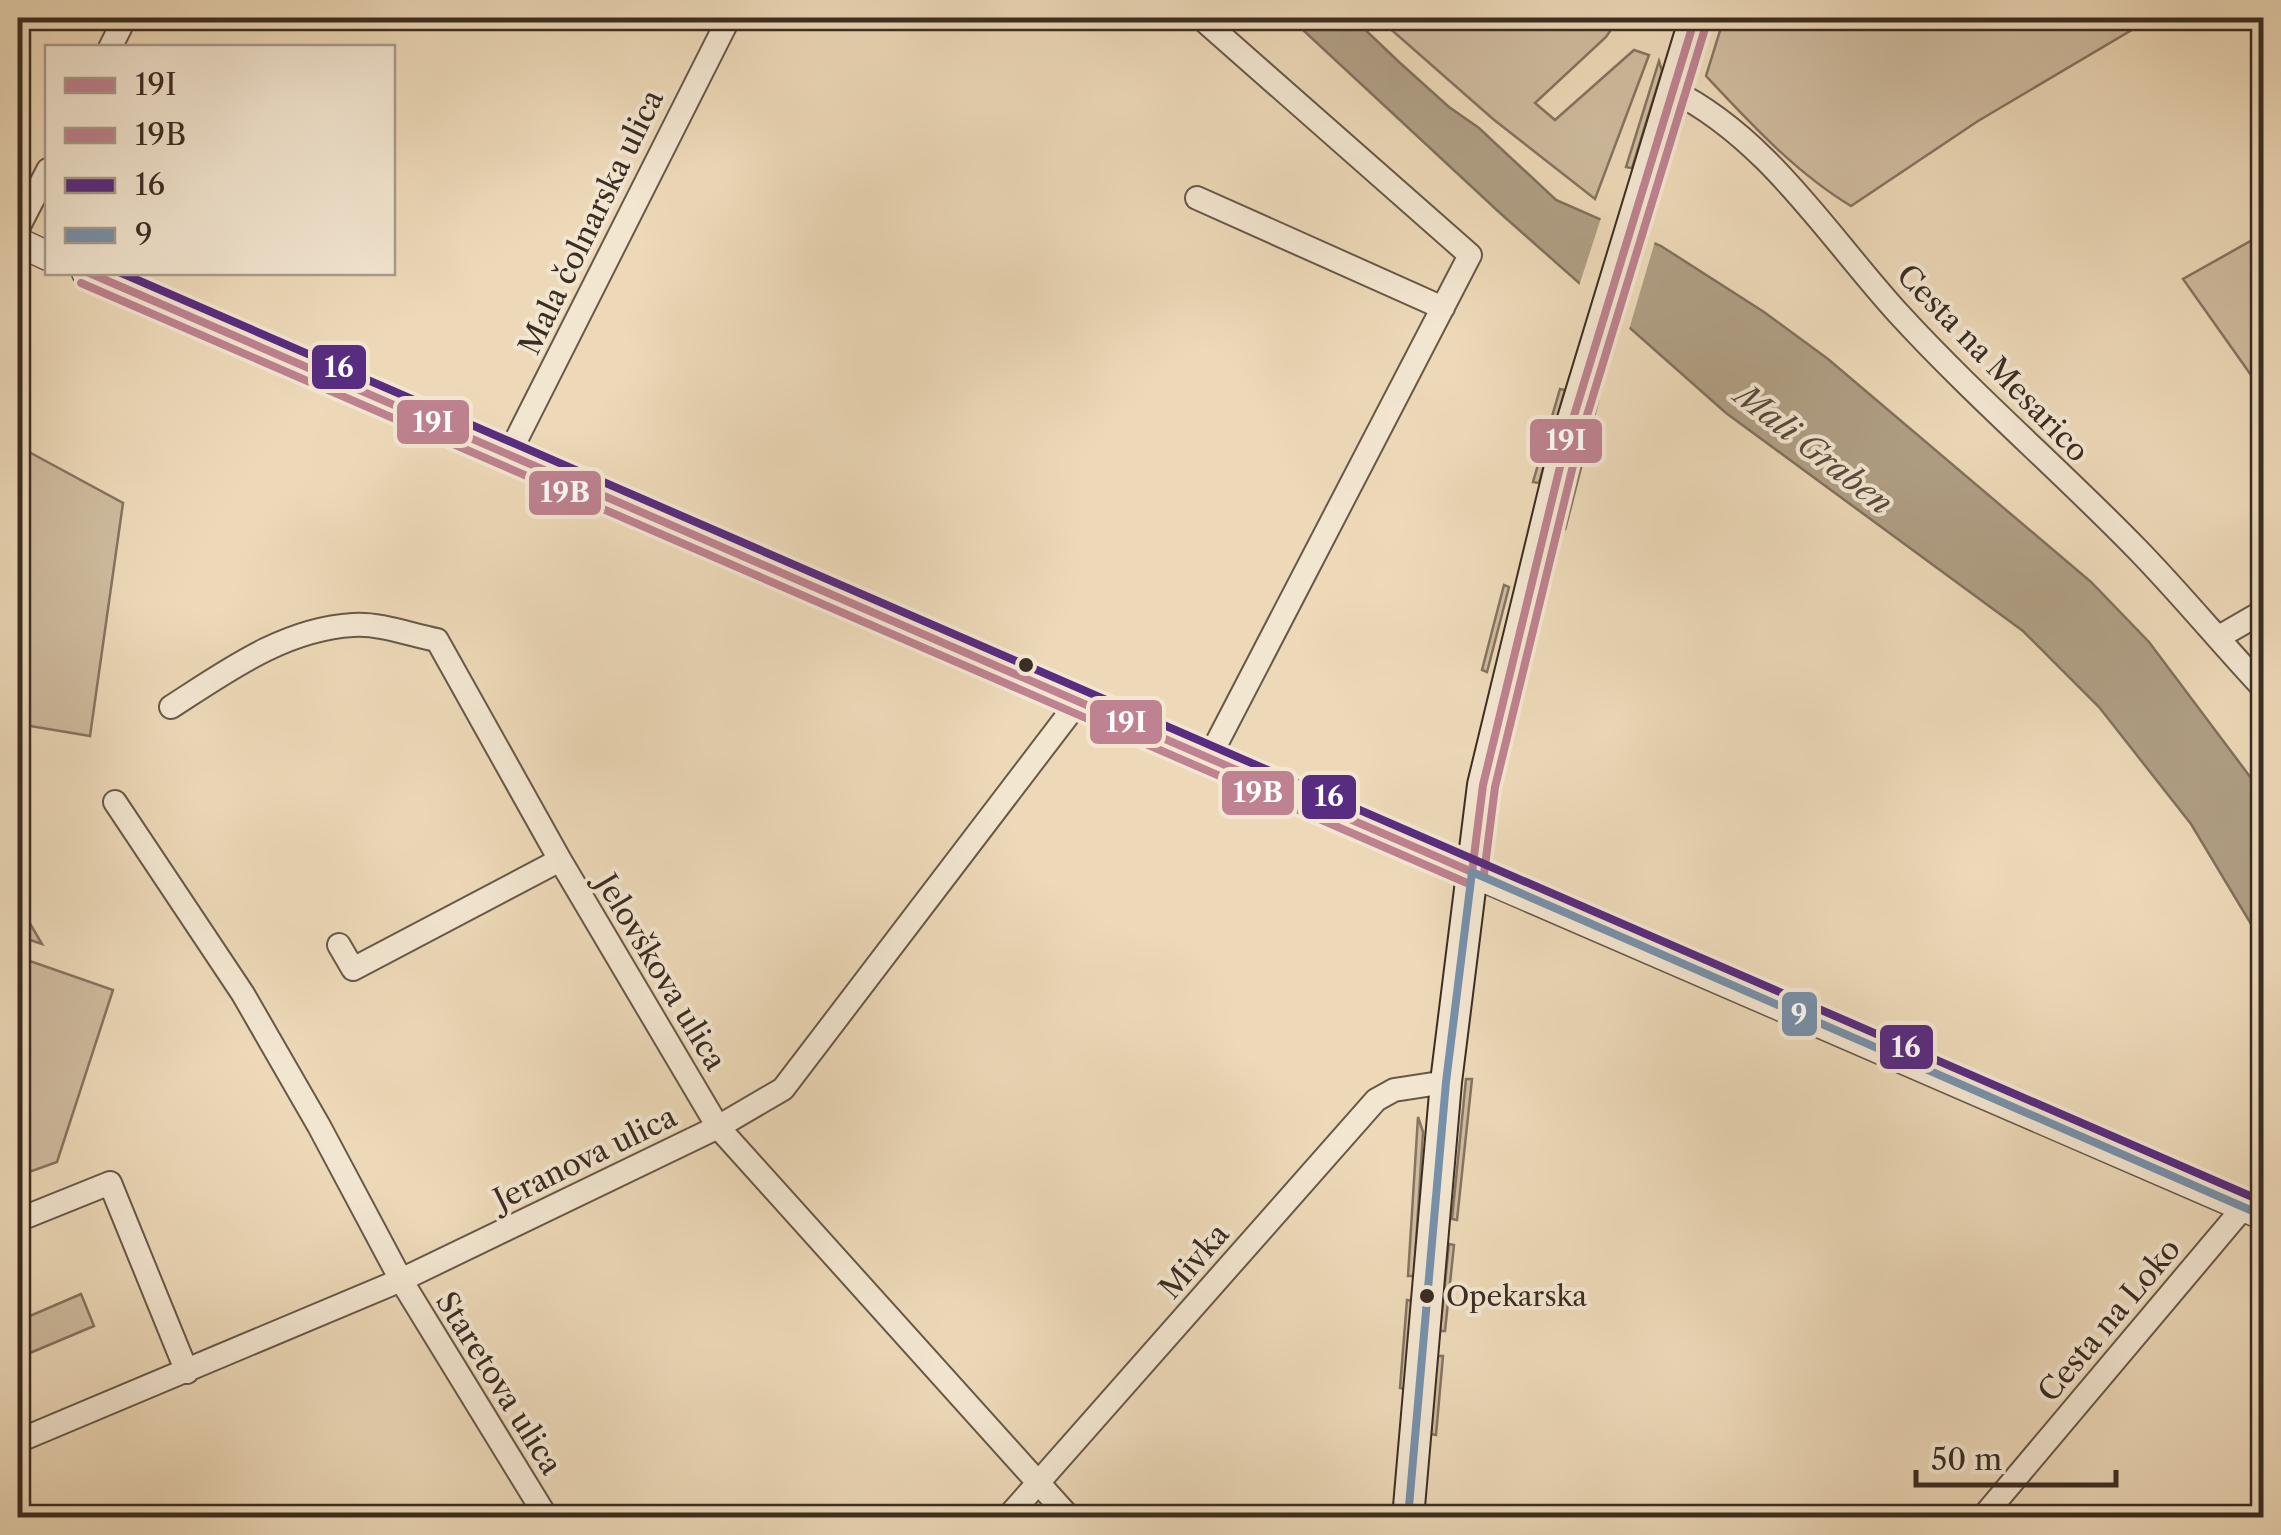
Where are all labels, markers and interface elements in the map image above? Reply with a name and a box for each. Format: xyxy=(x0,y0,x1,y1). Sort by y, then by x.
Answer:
legend xyxy=(45,45,395,275)
text: 19I xyxy=(135,66,177,103)
street label: Mala čolnarska ulica xyxy=(511,83,671,361)
text: 19B xyxy=(135,116,186,153)
text: 16 xyxy=(135,166,165,203)
text: 9 xyxy=(135,216,153,253)
street label: Cesta na Mesarico xyxy=(1889,257,2097,469)
line badge: 16 xyxy=(310,343,368,391)
text: 16 xyxy=(324,350,354,384)
water label: Mali Graben xyxy=(1725,373,1900,522)
line badge: 19I xyxy=(395,398,471,446)
text: 19I xyxy=(412,405,454,439)
line badge: 19I xyxy=(1528,417,1604,465)
text: 19I xyxy=(1545,423,1587,457)
line badge: 19B xyxy=(527,469,603,517)
text: 19B xyxy=(540,475,590,509)
unlabelled marker xyxy=(1016,655,1036,675)
line badge: 19I xyxy=(1088,698,1164,746)
text: 19I xyxy=(1105,705,1147,739)
line badge: 19B xyxy=(1220,769,1296,817)
line badge: 16 xyxy=(1300,773,1358,821)
text: 19B xyxy=(1233,775,1283,809)
text: 16 xyxy=(1314,779,1344,813)
street label: Jelovškova ulica xyxy=(586,864,734,1077)
line badge: 9 xyxy=(1780,990,1819,1038)
text: 9 xyxy=(1791,997,1807,1031)
line badge: 16 xyxy=(1878,1023,1935,1071)
text: 16 xyxy=(1891,1030,1921,1064)
street label: Jeranova ulica xyxy=(484,1098,683,1220)
street label: Mivka xyxy=(1151,1216,1237,1306)
street label: Cesta na Loko xyxy=(2030,1231,2188,1409)
place label: Opekarska xyxy=(1446,1279,1587,1313)
street label: Staretova ulica xyxy=(428,1285,570,1481)
marker: Opekarska xyxy=(1417,1286,1437,1306)
scale bar xyxy=(1916,1425,2116,1487)
text: 50 m xyxy=(1931,1441,2002,1478)

